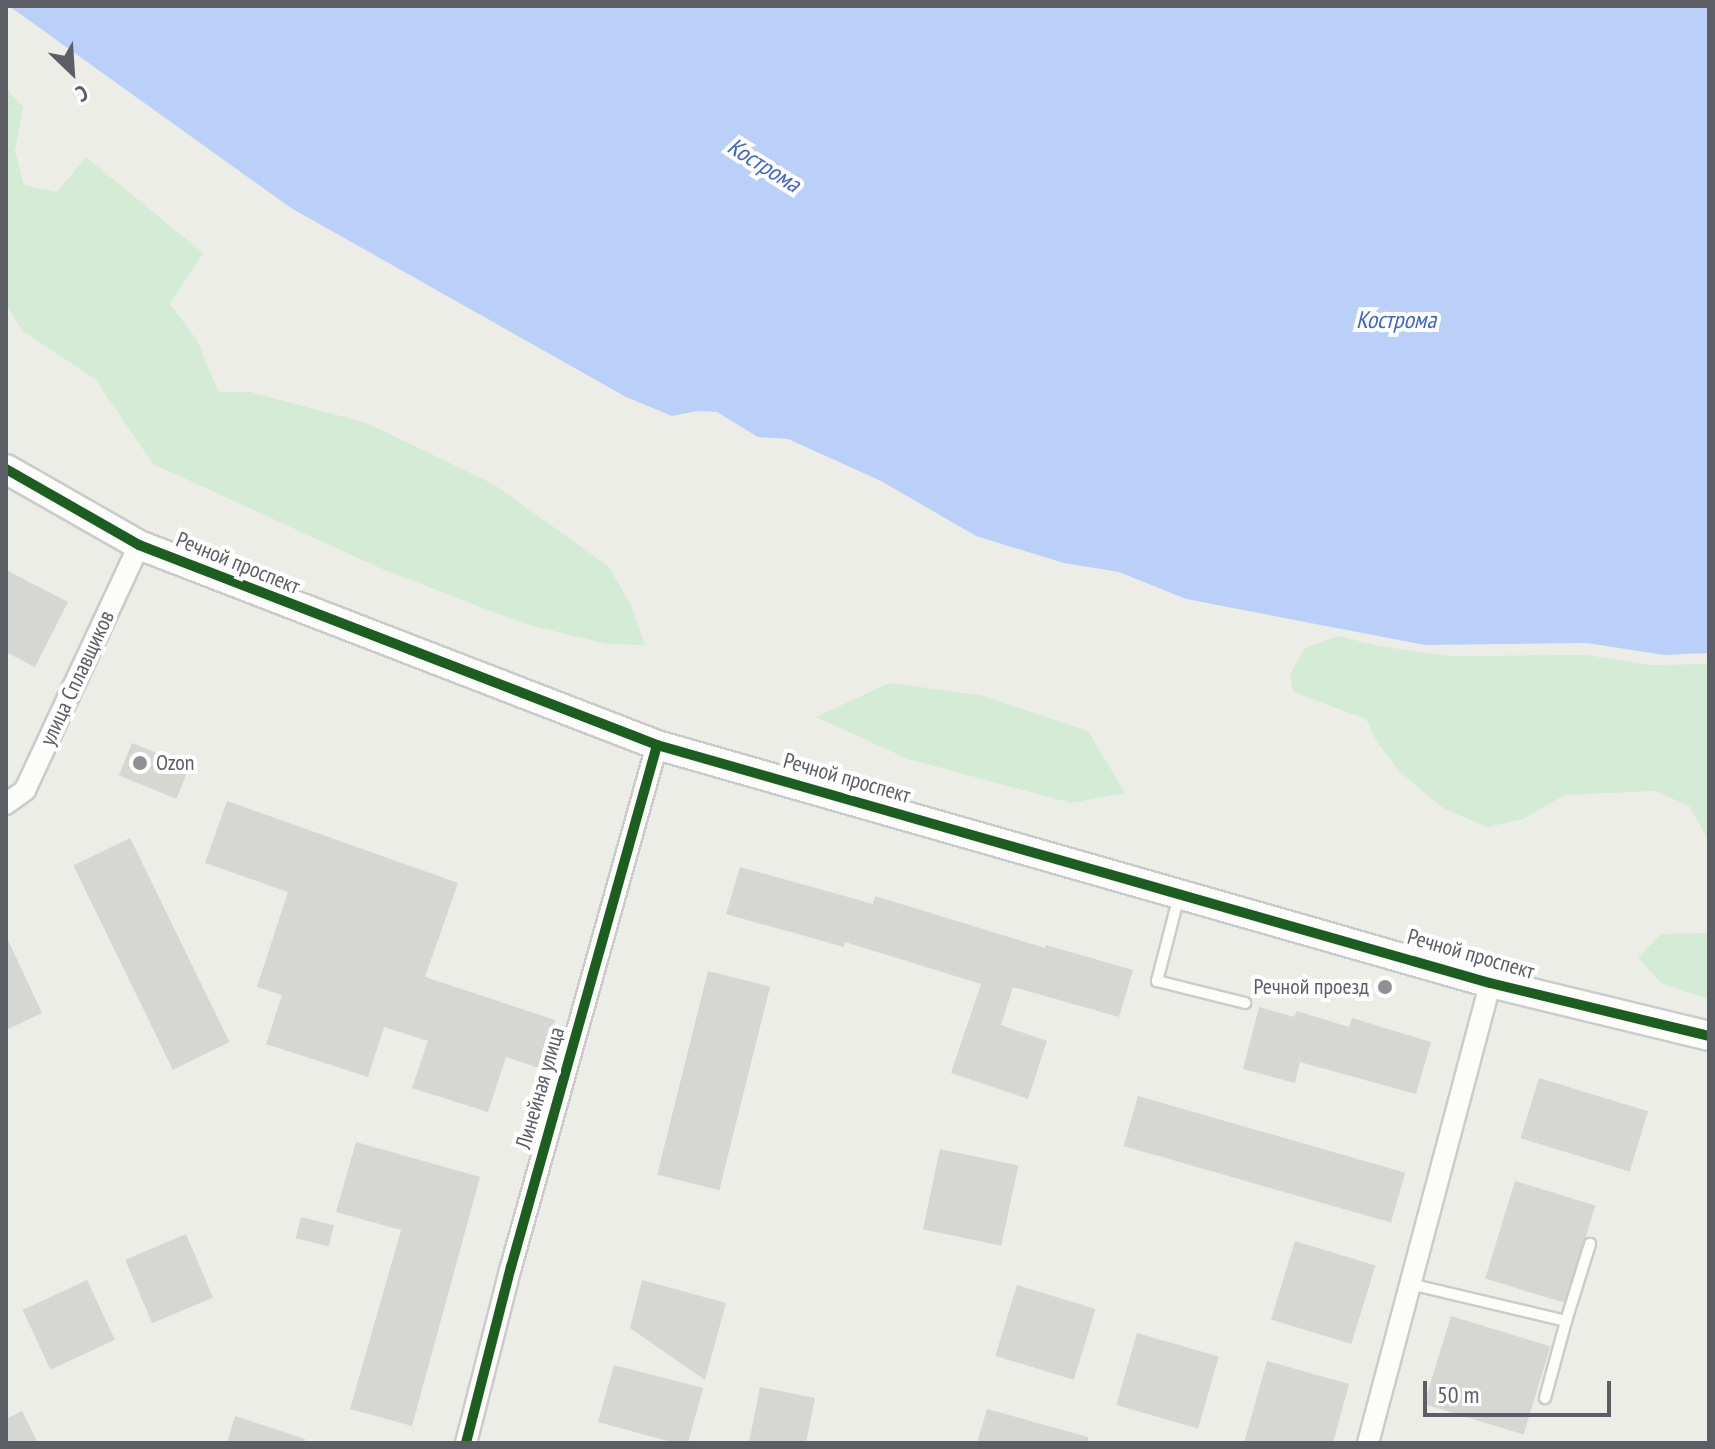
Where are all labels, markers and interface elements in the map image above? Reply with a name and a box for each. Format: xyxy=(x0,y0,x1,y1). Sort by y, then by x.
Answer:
north arrow xyxy=(32,32,112,112)
text: С xyxy=(72,79,93,109)
water label: Кострома xyxy=(722,132,806,198)
water label: Кострома xyxy=(1356,306,1436,334)
street label: Речной проспект xyxy=(172,526,304,600)
street label: улица Сплавщиков xyxy=(34,606,120,750)
street label: Речной проспект xyxy=(780,747,914,809)
place label: Ozon xyxy=(156,750,195,776)
marker: Ozon xyxy=(131,754,149,772)
street label: Речной проспект xyxy=(1404,923,1538,985)
place label: Речной проезд xyxy=(1254,974,1369,1000)
marker: Речной проезд xyxy=(1376,978,1394,996)
street label: Линейная улица xyxy=(510,1024,570,1152)
scale bar xyxy=(1427,1365,1615,1415)
text: 50 m xyxy=(1437,1379,1479,1410)

